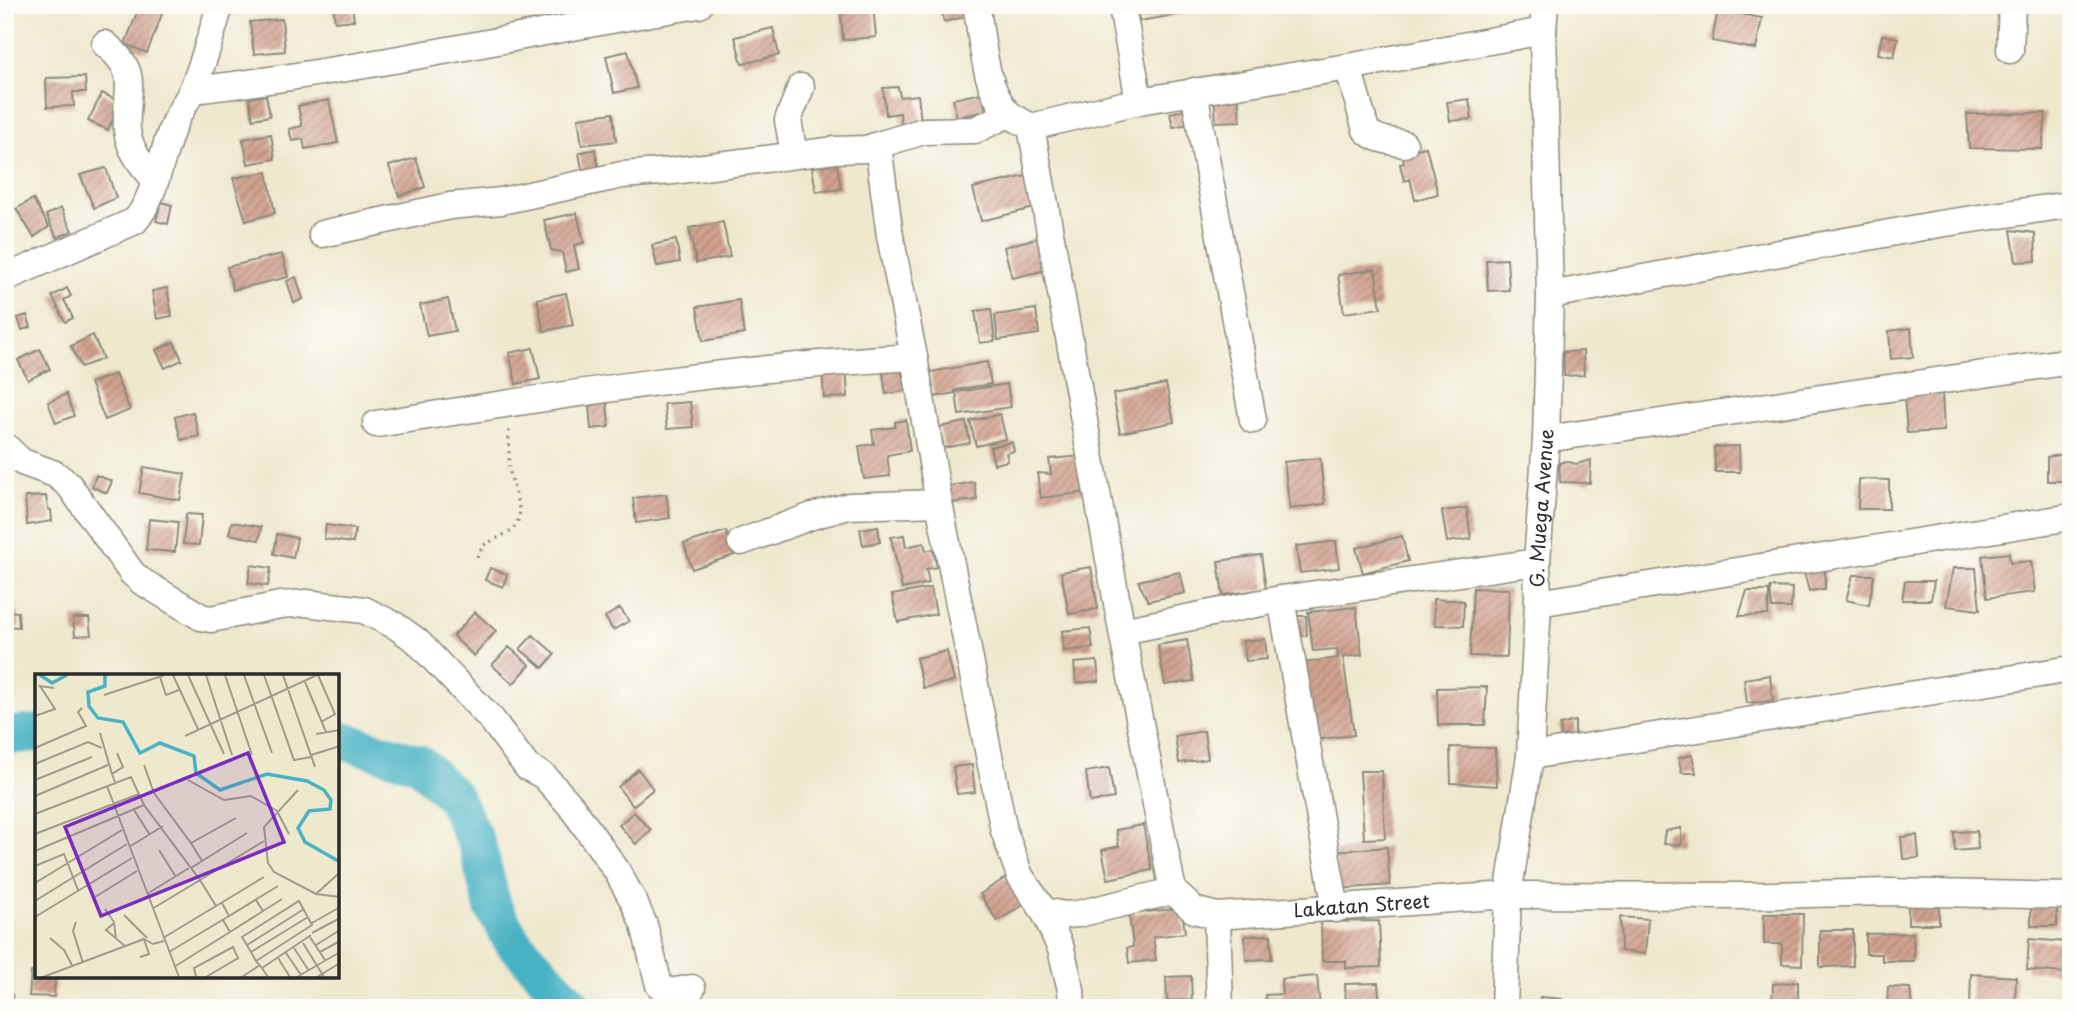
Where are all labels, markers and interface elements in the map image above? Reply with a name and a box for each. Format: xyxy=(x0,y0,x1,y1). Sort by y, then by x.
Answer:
street label: G. Muega Avenue xyxy=(1522,429,1559,588)
inset map xyxy=(35,674,340,978)
street label: Lakatan Street xyxy=(1292,886,1431,923)

